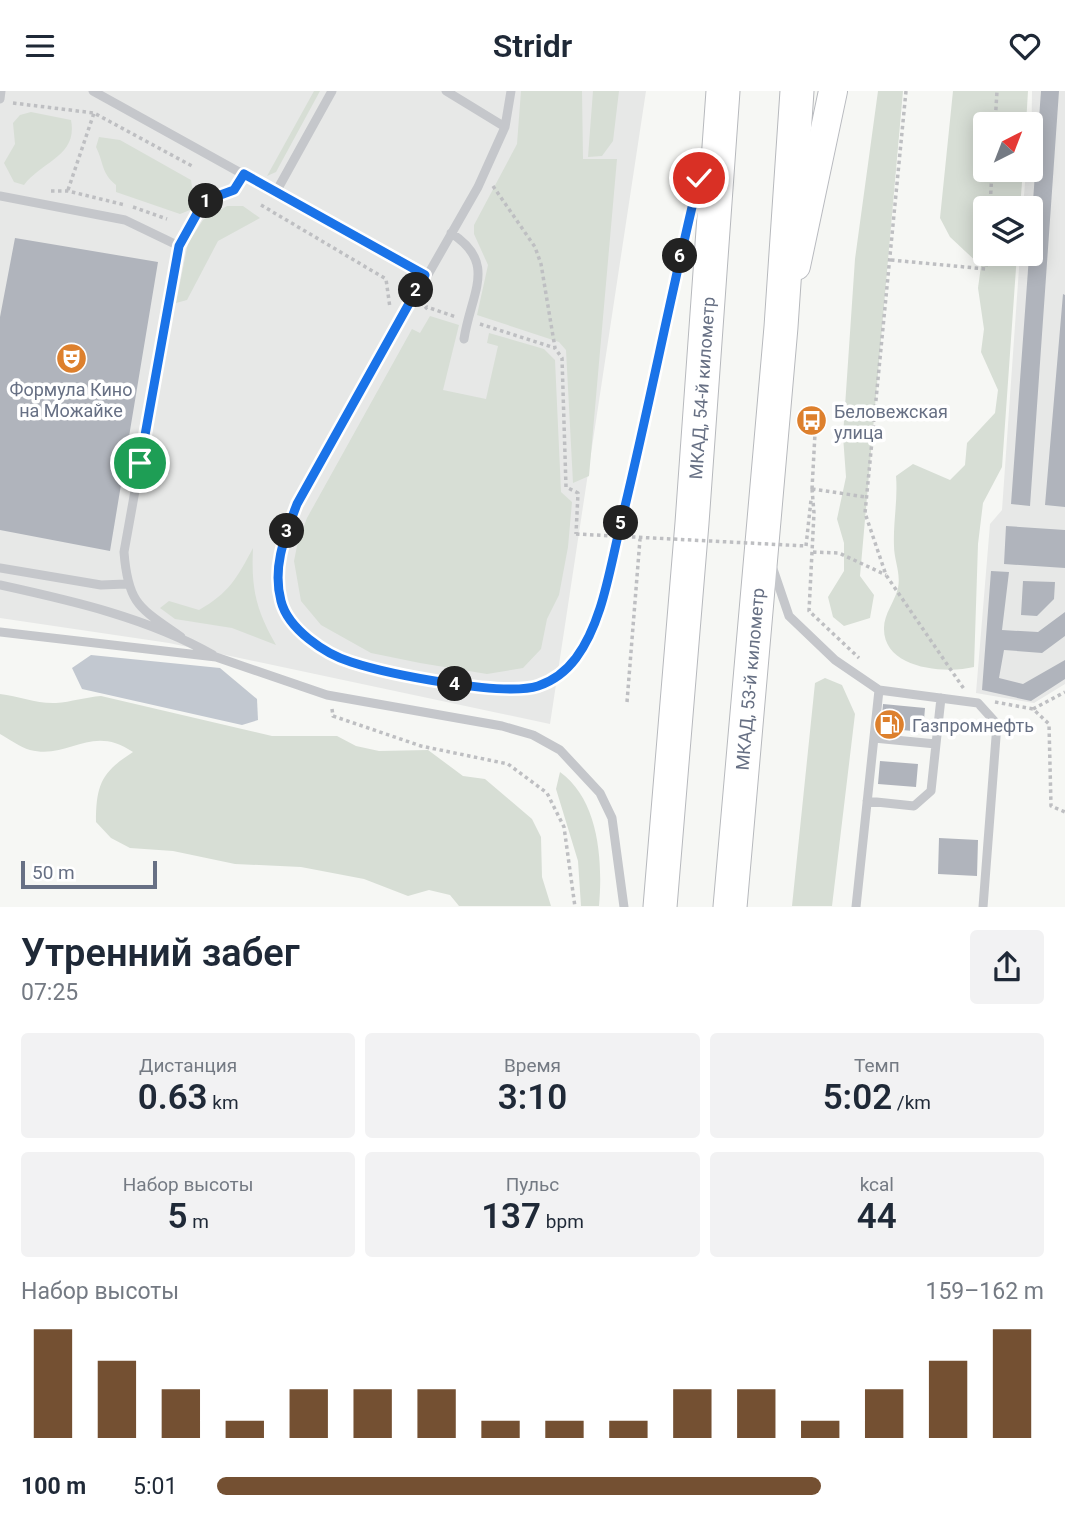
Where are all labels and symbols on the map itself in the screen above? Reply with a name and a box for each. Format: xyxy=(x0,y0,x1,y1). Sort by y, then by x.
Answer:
north arrow xyxy=(973,112,1043,182)
pin xyxy=(669,148,729,208)
pin: 1 xyxy=(188,183,224,219)
pin: 6 xyxy=(662,239,698,273)
pin: 2 xyxy=(398,273,434,307)
street label: МКАД, 54-й километр xyxy=(685,296,719,480)
theatre icon: Формула Кино на Можайке xyxy=(54,342,88,376)
place label: Формула Кино на Можайке xyxy=(10,379,132,421)
place label: Беловежская улица xyxy=(834,401,948,443)
bus stop icon: Беловежская улица xyxy=(794,404,828,438)
pin xyxy=(110,433,170,493)
pin: 5 xyxy=(604,505,638,541)
pin: 3 xyxy=(270,513,304,549)
street label: МКАД, 53-й километр xyxy=(732,587,768,771)
pin: 4 xyxy=(438,667,472,701)
fuel station icon: Газпромнефть xyxy=(872,708,906,742)
place label: Газпромнефть xyxy=(912,715,1034,736)
scale bar xyxy=(21,857,158,889)

